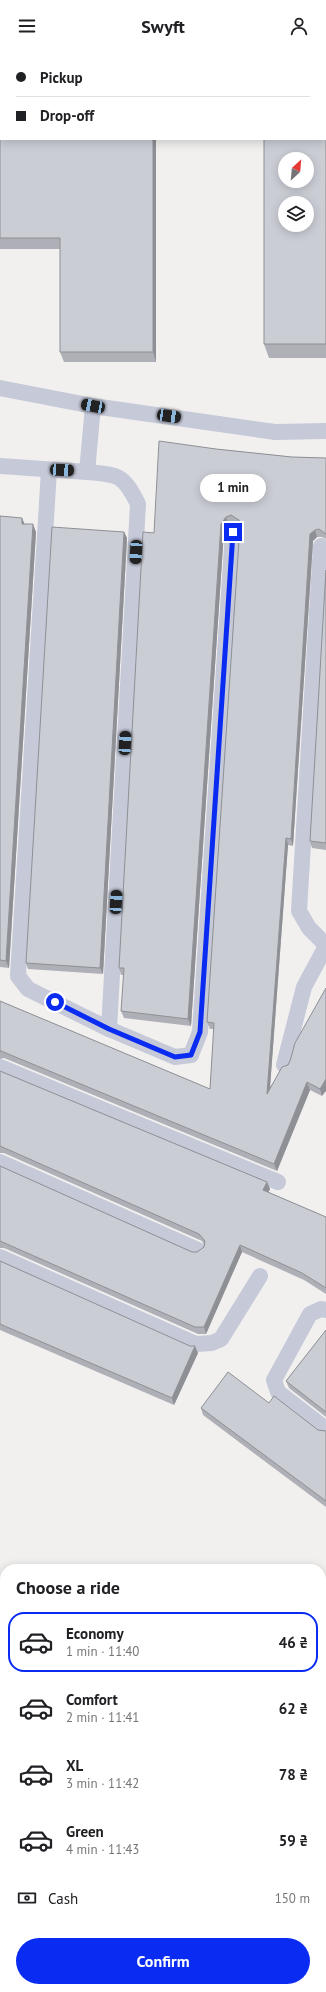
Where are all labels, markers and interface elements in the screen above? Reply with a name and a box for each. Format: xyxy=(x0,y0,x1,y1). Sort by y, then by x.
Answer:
icon: menu xyxy=(16,15,38,37)
text: Swyft xyxy=(141,15,185,38)
icon: person xyxy=(288,15,310,37)
text: Pickup xyxy=(40,68,83,87)
text: Drop-off xyxy=(40,106,94,125)
north arrow xyxy=(278,152,314,188)
map controls xyxy=(278,152,314,232)
button: layers xyxy=(278,196,314,232)
car xyxy=(80,398,106,414)
car xyxy=(156,408,182,424)
car xyxy=(50,463,74,477)
callout: 1 min xyxy=(200,474,266,502)
text: 1 min xyxy=(217,479,249,496)
route end xyxy=(224,523,242,541)
car xyxy=(129,540,143,564)
car xyxy=(118,731,132,755)
car xyxy=(109,890,123,914)
route start xyxy=(46,993,64,1011)
text: Choose a ride xyxy=(16,1576,120,1599)
icon: car xyxy=(18,1624,54,1660)
text: Economy xyxy=(66,1624,124,1643)
text: 46 ₴ xyxy=(279,1633,308,1652)
text: 1 min · 11:40 xyxy=(66,1643,139,1660)
icon: car xyxy=(18,1690,54,1726)
text: Comfort xyxy=(66,1690,118,1709)
text: 62 ₴ xyxy=(279,1699,308,1718)
text: 2 min · 11:41 xyxy=(66,1709,139,1726)
icon: car xyxy=(18,1756,54,1792)
text: XL xyxy=(66,1756,83,1775)
text: 78 ₴ xyxy=(279,1765,308,1784)
text: 3 min · 11:42 xyxy=(66,1775,139,1792)
icon: car xyxy=(18,1822,54,1858)
text: Green xyxy=(66,1822,104,1841)
text: 59 ₴ xyxy=(279,1831,308,1850)
text: 4 min · 11:43 xyxy=(66,1841,139,1858)
icon: cash xyxy=(16,1887,38,1909)
text: Cash xyxy=(48,1889,78,1908)
text: 150 m xyxy=(275,1890,310,1907)
button: Confirm xyxy=(16,1938,310,1984)

